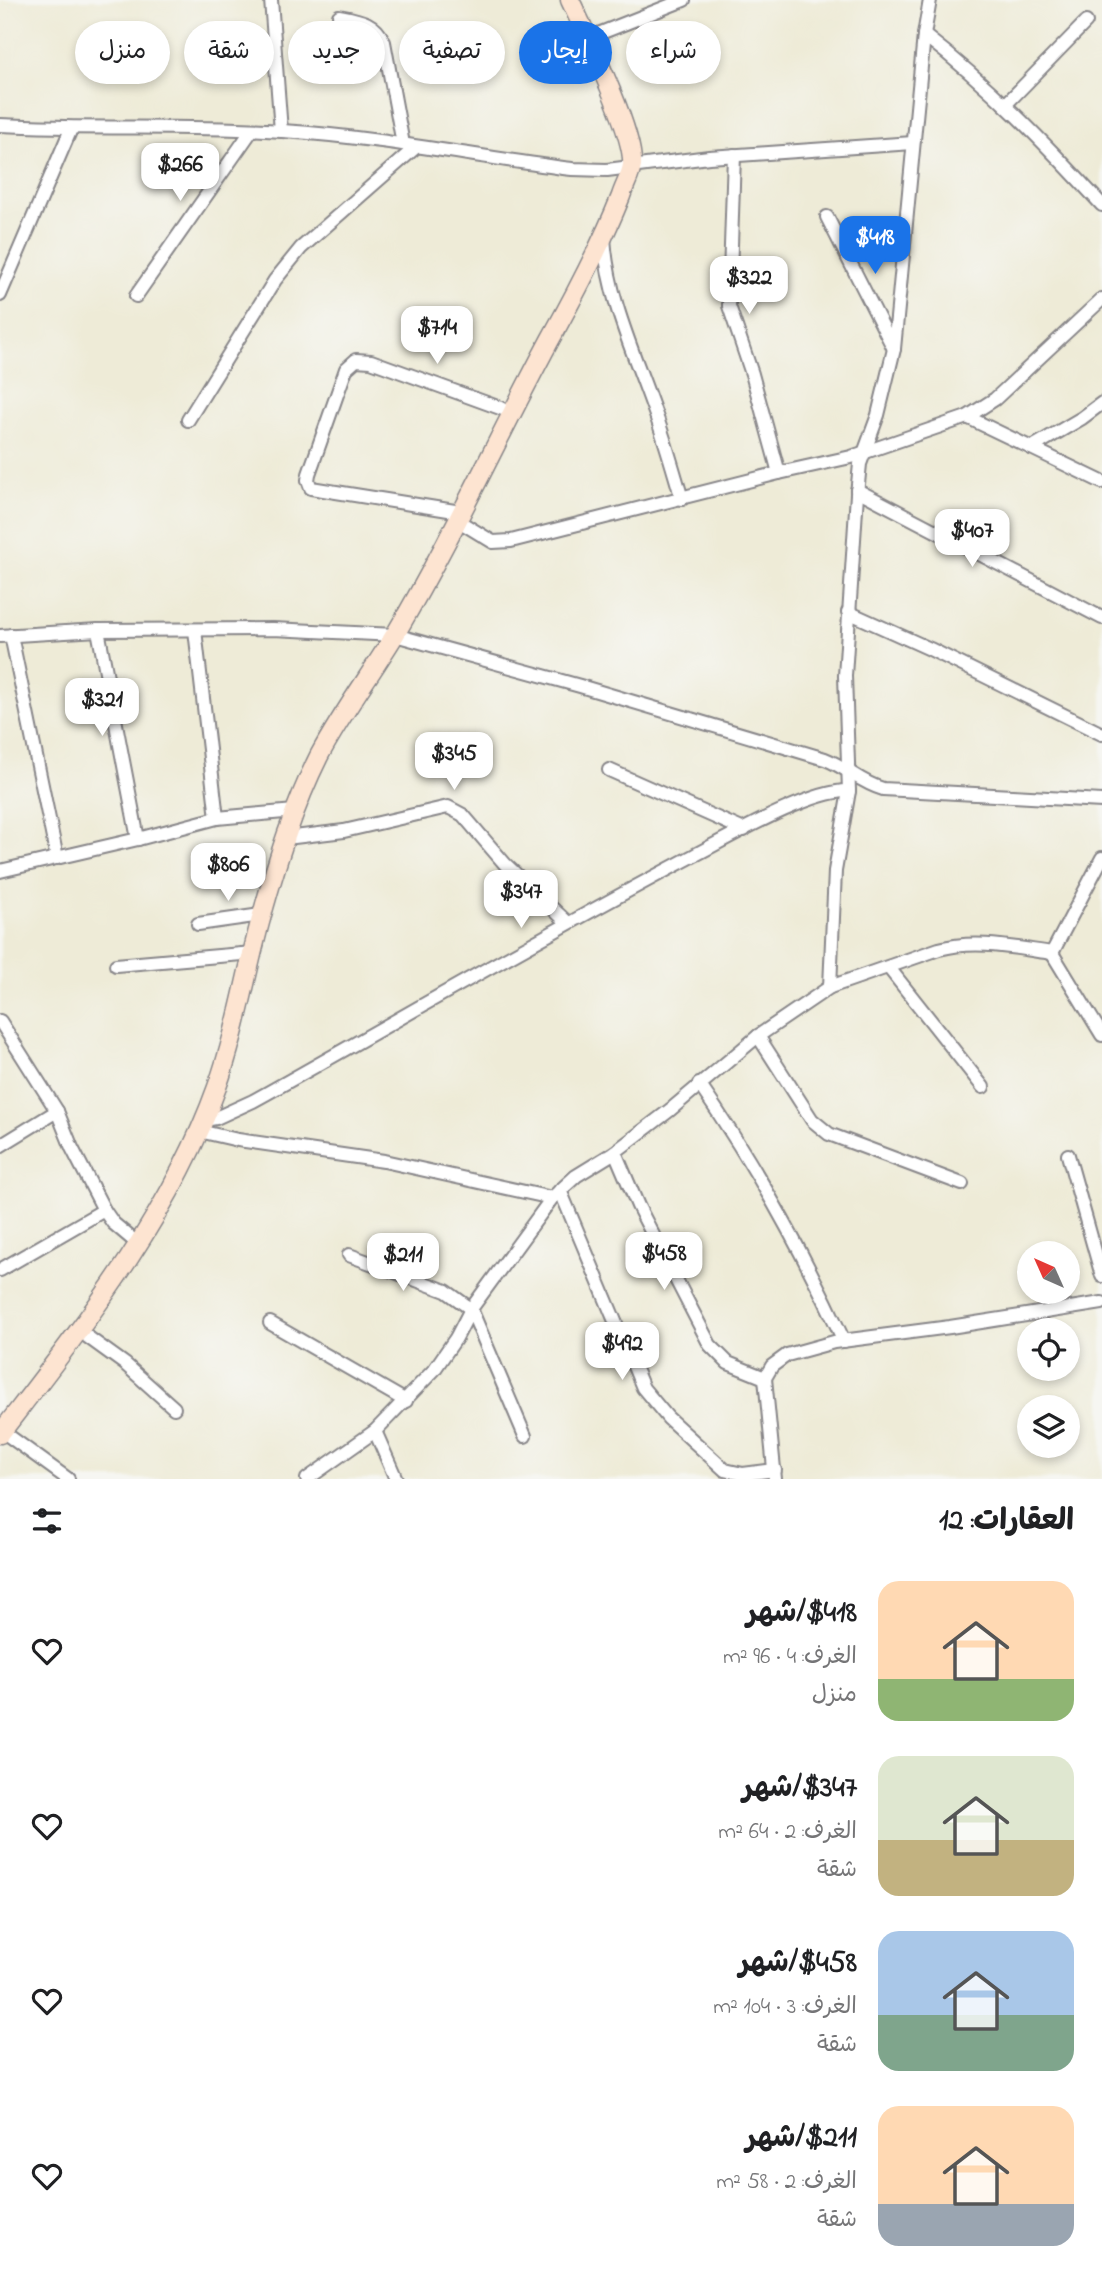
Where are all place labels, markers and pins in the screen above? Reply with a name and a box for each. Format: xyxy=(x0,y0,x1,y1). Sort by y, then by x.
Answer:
pin: $266 xyxy=(139,144,221,203)
pin: $418 xyxy=(834,216,916,276)
pin: $322 xyxy=(708,256,790,316)
pin: $714 xyxy=(396,306,478,366)
pin: $407 xyxy=(931,510,1013,569)
pin: $321 xyxy=(61,678,143,738)
pin: $345 xyxy=(413,732,495,792)
pin: $806 xyxy=(187,844,269,903)
pin: $347 xyxy=(480,870,562,930)
pin: $458 xyxy=(623,1232,705,1292)
pin: $211 xyxy=(362,1234,444,1293)
pin: $492 xyxy=(581,1322,663,1382)

